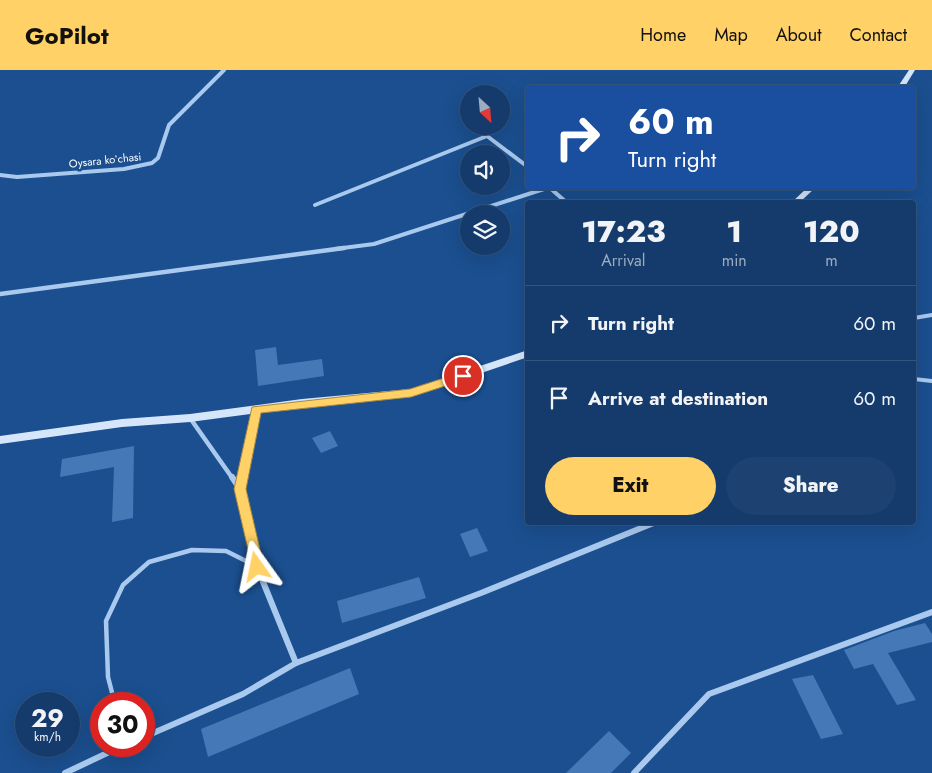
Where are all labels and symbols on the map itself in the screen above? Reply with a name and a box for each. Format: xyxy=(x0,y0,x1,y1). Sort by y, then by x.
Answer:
north arrow xyxy=(460,85,510,135)
street label: Oysara koʻchasi xyxy=(68,148,142,172)
pin xyxy=(442,355,484,397)
position arrow xyxy=(230,540,282,592)
speed limit sign: 30 xyxy=(90,692,155,757)

